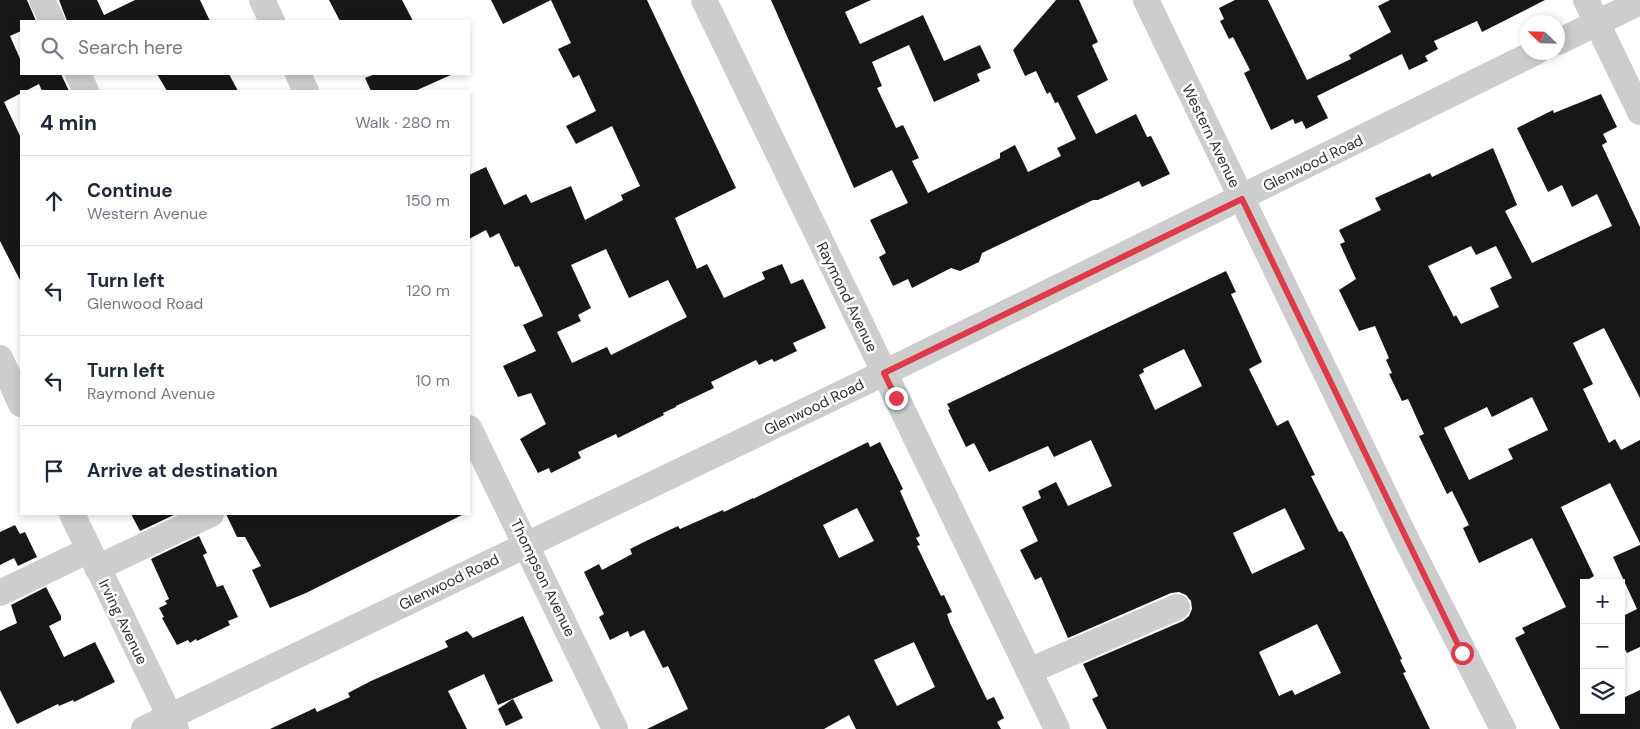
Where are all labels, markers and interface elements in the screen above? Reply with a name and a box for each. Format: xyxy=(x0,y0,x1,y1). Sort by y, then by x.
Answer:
north arrow xyxy=(1520,15,1565,60)
search box xyxy=(20,20,470,75)
icon: search xyxy=(38,34,66,62)
text: Search here xyxy=(78,35,183,60)
street label: Western Avenue xyxy=(1177,81,1245,191)
text: 4 min xyxy=(40,109,97,137)
text: Walk · 280 m xyxy=(355,112,450,133)
street label: Glenwood Road xyxy=(1260,130,1366,196)
text: Continue xyxy=(87,178,173,203)
icon: ahead xyxy=(40,187,68,215)
text: 150 m xyxy=(406,190,450,211)
text: Western Avenue xyxy=(87,203,207,224)
street label: Raymond Avenue xyxy=(812,239,882,355)
text: Turn left xyxy=(87,268,165,293)
icon: left xyxy=(40,277,68,305)
text: 120 m xyxy=(406,280,450,301)
text: Glenwood Road xyxy=(87,293,203,314)
text: Turn left xyxy=(87,358,165,383)
icon: left xyxy=(40,367,68,395)
text: 10 m xyxy=(416,370,450,391)
street label: Glenwood Road xyxy=(761,374,867,440)
text: Raymond Avenue xyxy=(87,383,215,404)
route end xyxy=(885,387,908,410)
icon: arrive xyxy=(40,457,68,485)
text: Arrive at destination xyxy=(87,458,278,483)
street label: Thompson Avenue xyxy=(506,516,580,640)
street label: Glenwood Road xyxy=(396,549,502,615)
street label: Irving Avenue xyxy=(94,576,152,668)
map controls xyxy=(1580,579,1625,714)
button: + xyxy=(1580,579,1625,624)
button: − xyxy=(1580,624,1625,669)
route start xyxy=(1451,642,1474,665)
button: layers xyxy=(1580,669,1625,714)

